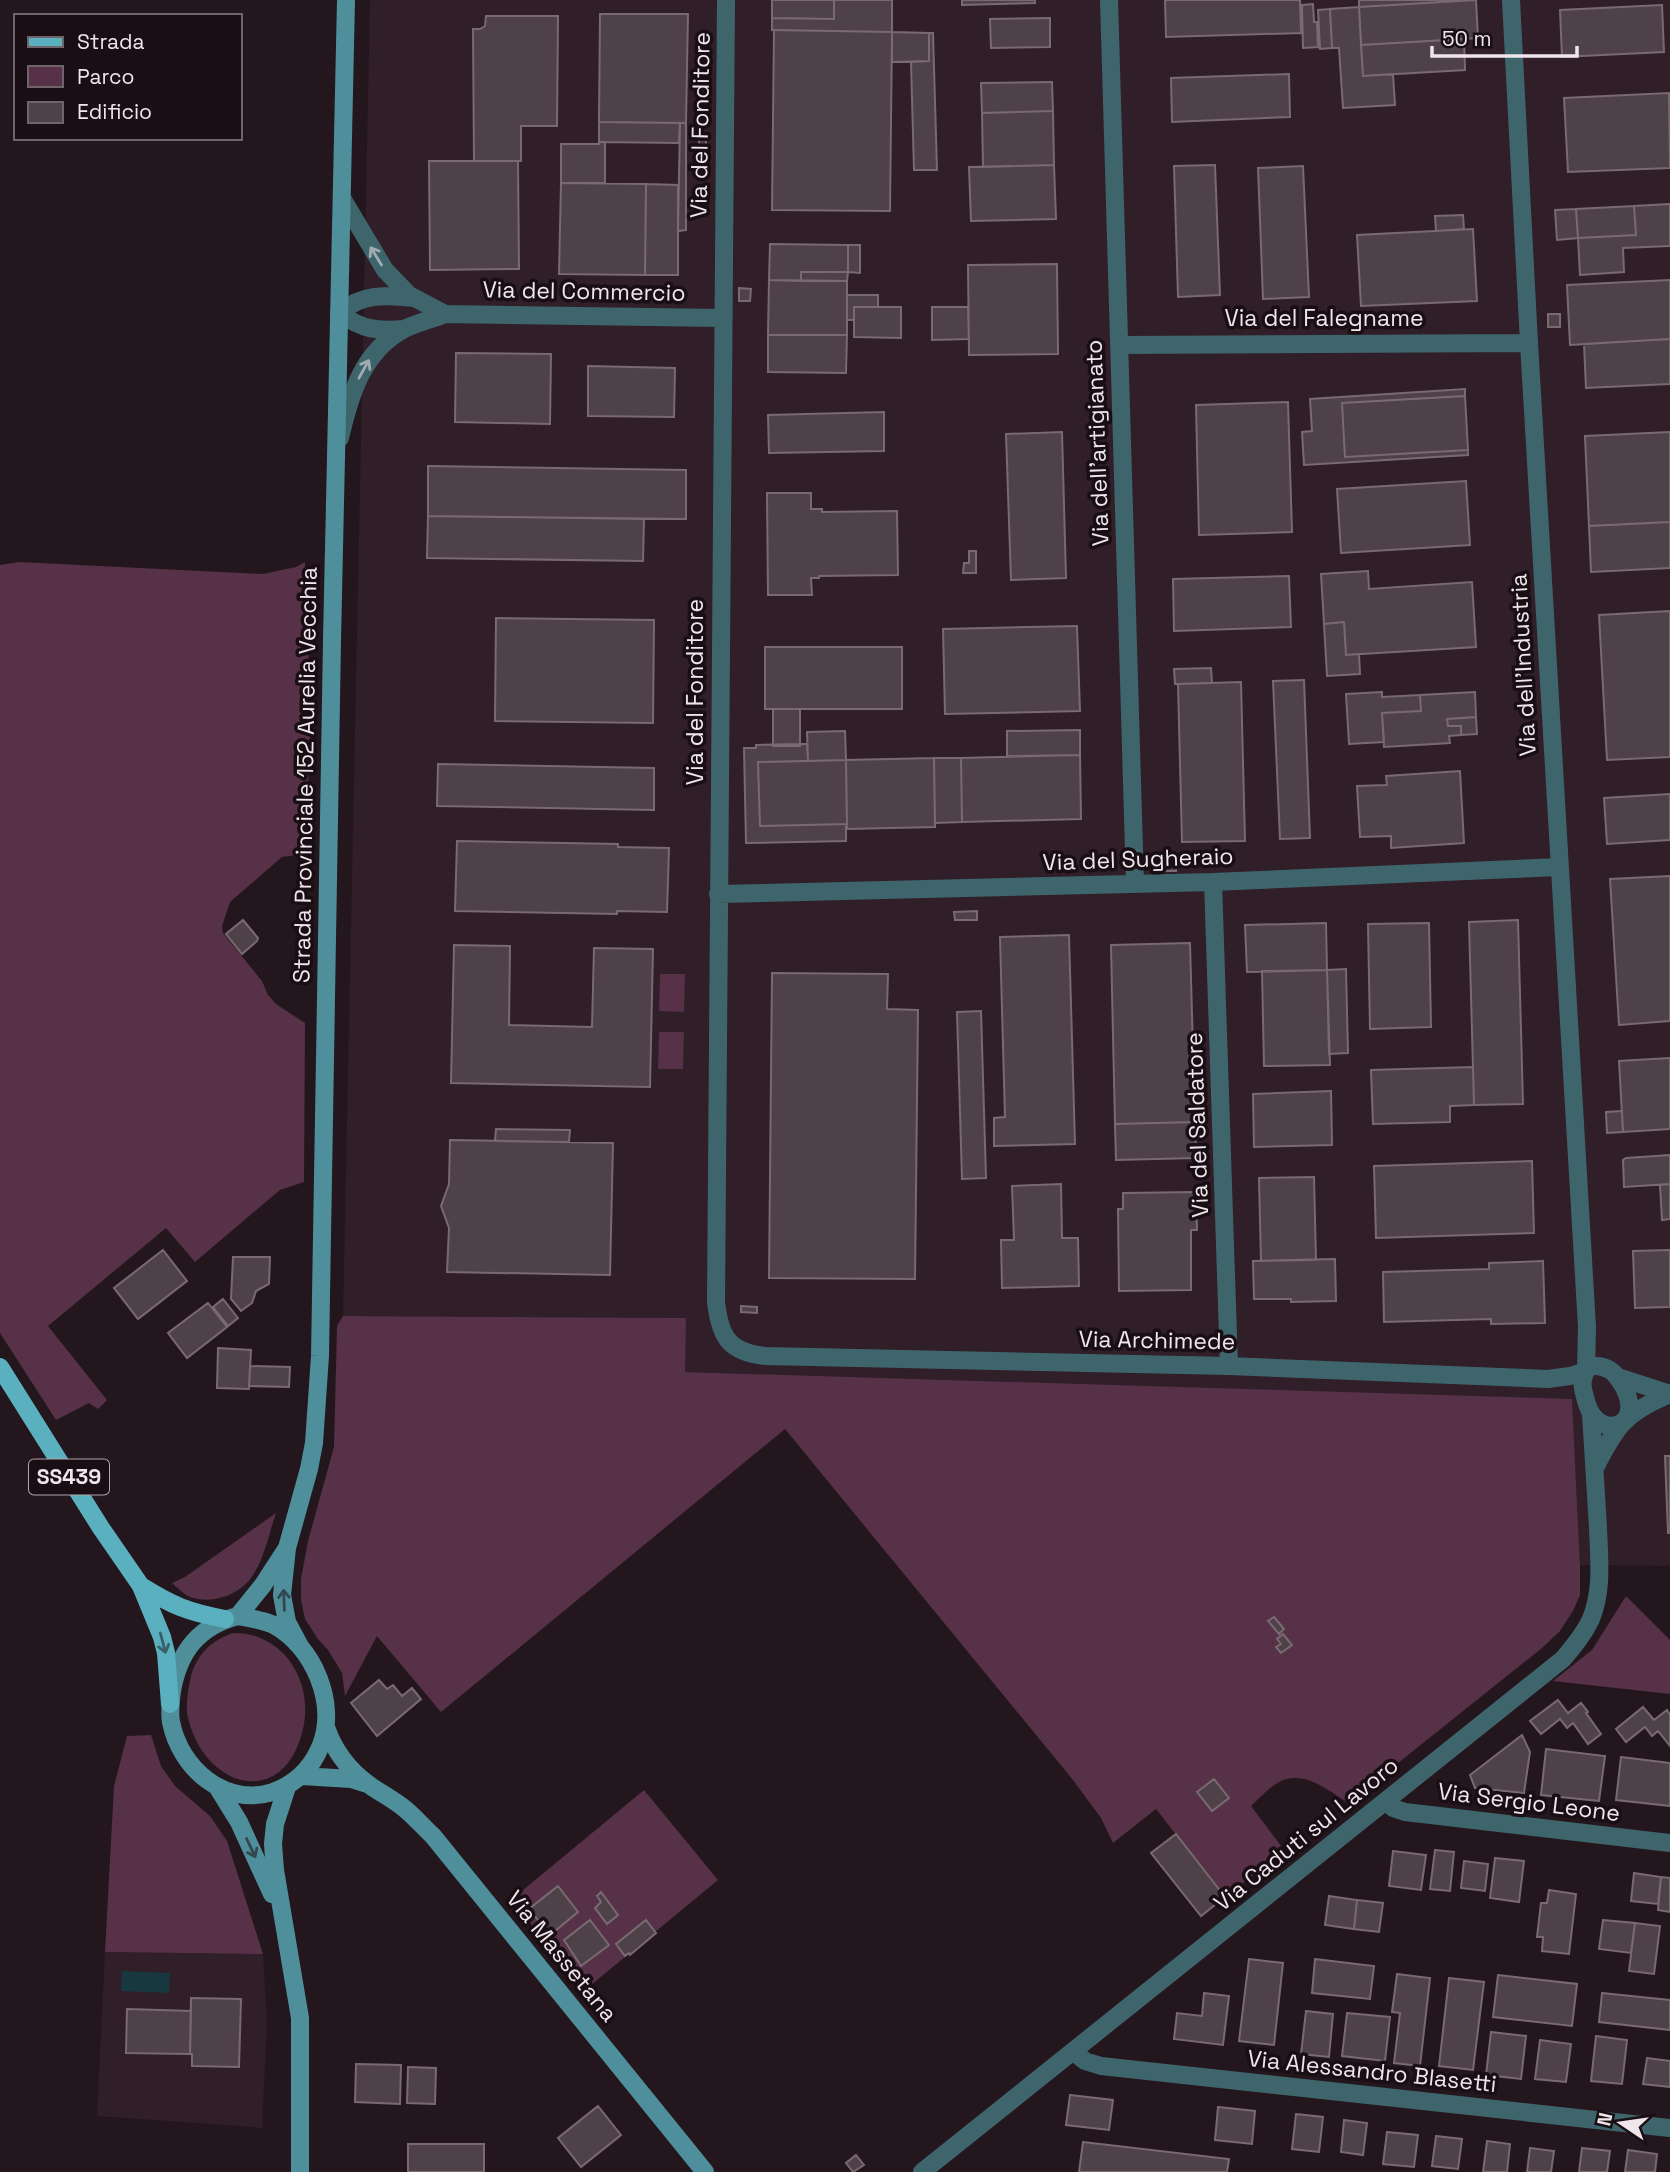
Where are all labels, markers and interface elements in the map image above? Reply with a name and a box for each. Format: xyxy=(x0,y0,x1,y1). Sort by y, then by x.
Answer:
legend xyxy=(14,14,242,140)
scale bar xyxy=(1432,14,1577,58)
text: 50 m xyxy=(1442,25,1492,52)
text: Strada xyxy=(77,28,144,55)
street label: Via del Fonditore xyxy=(683,32,717,218)
text: Parco xyxy=(77,63,135,90)
text: Edificio xyxy=(77,98,152,125)
one-way arrow xyxy=(368,246,382,266)
street label: Via del Commercio xyxy=(482,274,686,308)
street label: Via del Falegname xyxy=(1224,303,1424,333)
street label: Via dell'artigianato xyxy=(1078,339,1116,547)
one-way arrow xyxy=(358,359,372,380)
street label: Strada Provinciale 152 Aurelia Vecchia xyxy=(286,567,324,983)
street label: Via dell'Industria xyxy=(1503,573,1543,757)
street label: Via del Fonditore xyxy=(680,599,710,785)
street label: Via del Sugheraio xyxy=(1042,841,1234,877)
street label: Via del Saldatore xyxy=(1179,1032,1215,1218)
street label: Via Archimede xyxy=(1078,1324,1236,1356)
road number: SS439 xyxy=(29,1460,109,1494)
one-way arrow xyxy=(277,1589,290,1612)
one-way arrow xyxy=(157,1631,170,1654)
street label: Via Caduti sul Lavoro xyxy=(1207,1750,1405,1918)
street label: Via Sergio Leone xyxy=(1436,1776,1622,1828)
one-way arrow xyxy=(245,1836,258,1858)
street label: Via Massetana xyxy=(500,1884,624,2028)
street label: Via Alessandro Blasetti xyxy=(1246,2043,1498,2099)
north arrow xyxy=(1586,2088,1656,2158)
text: N xyxy=(1591,2110,1619,2128)

